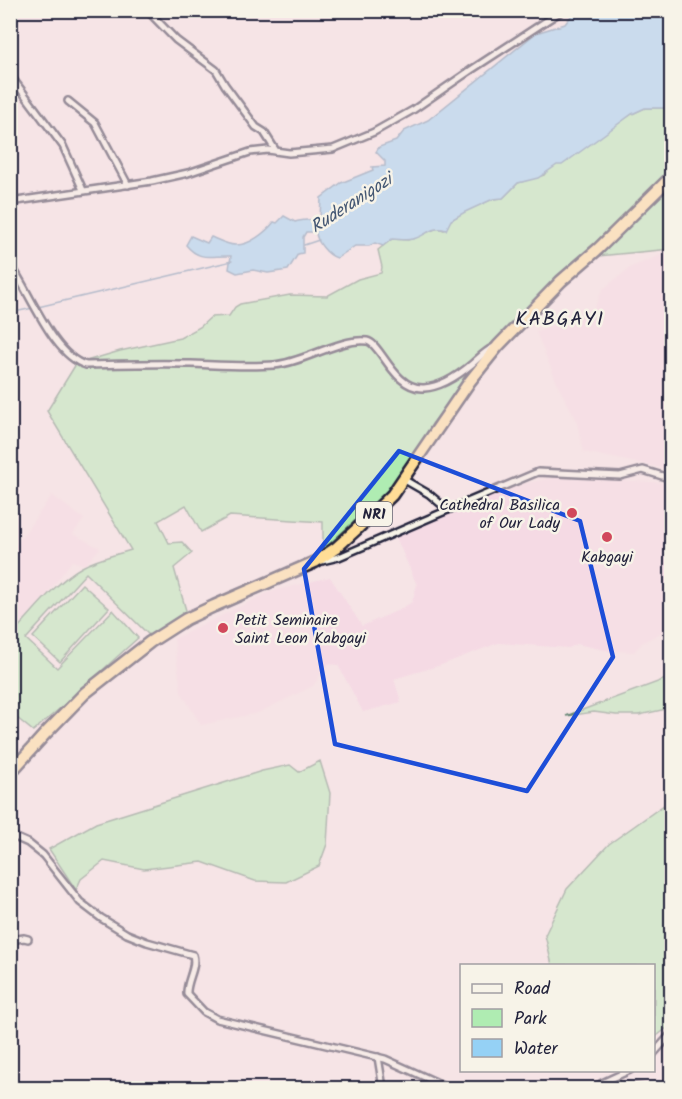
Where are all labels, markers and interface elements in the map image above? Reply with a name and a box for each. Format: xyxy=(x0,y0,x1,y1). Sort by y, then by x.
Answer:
water label: Ruderanigozi xyxy=(305,165,402,242)
district label: KABGAYI xyxy=(515,304,605,336)
place label: Cathedral Basilica of Our Lady xyxy=(439,493,560,536)
road number: NR1 xyxy=(356,502,392,526)
marker: Cathedral Basilica of Our Lady xyxy=(565,506,579,520)
marker: Kabgayi xyxy=(600,530,614,544)
place label: Kabgayi xyxy=(581,545,634,570)
place label: Petit Seminaire Saint Leon Kabgayi xyxy=(235,608,367,651)
marker: Petit Seminaire Saint Leon Kabgayi xyxy=(216,621,230,635)
legend xyxy=(460,964,655,1072)
text: Road xyxy=(514,975,551,1004)
text: Park xyxy=(514,1005,547,1034)
text: Water xyxy=(514,1035,559,1064)

